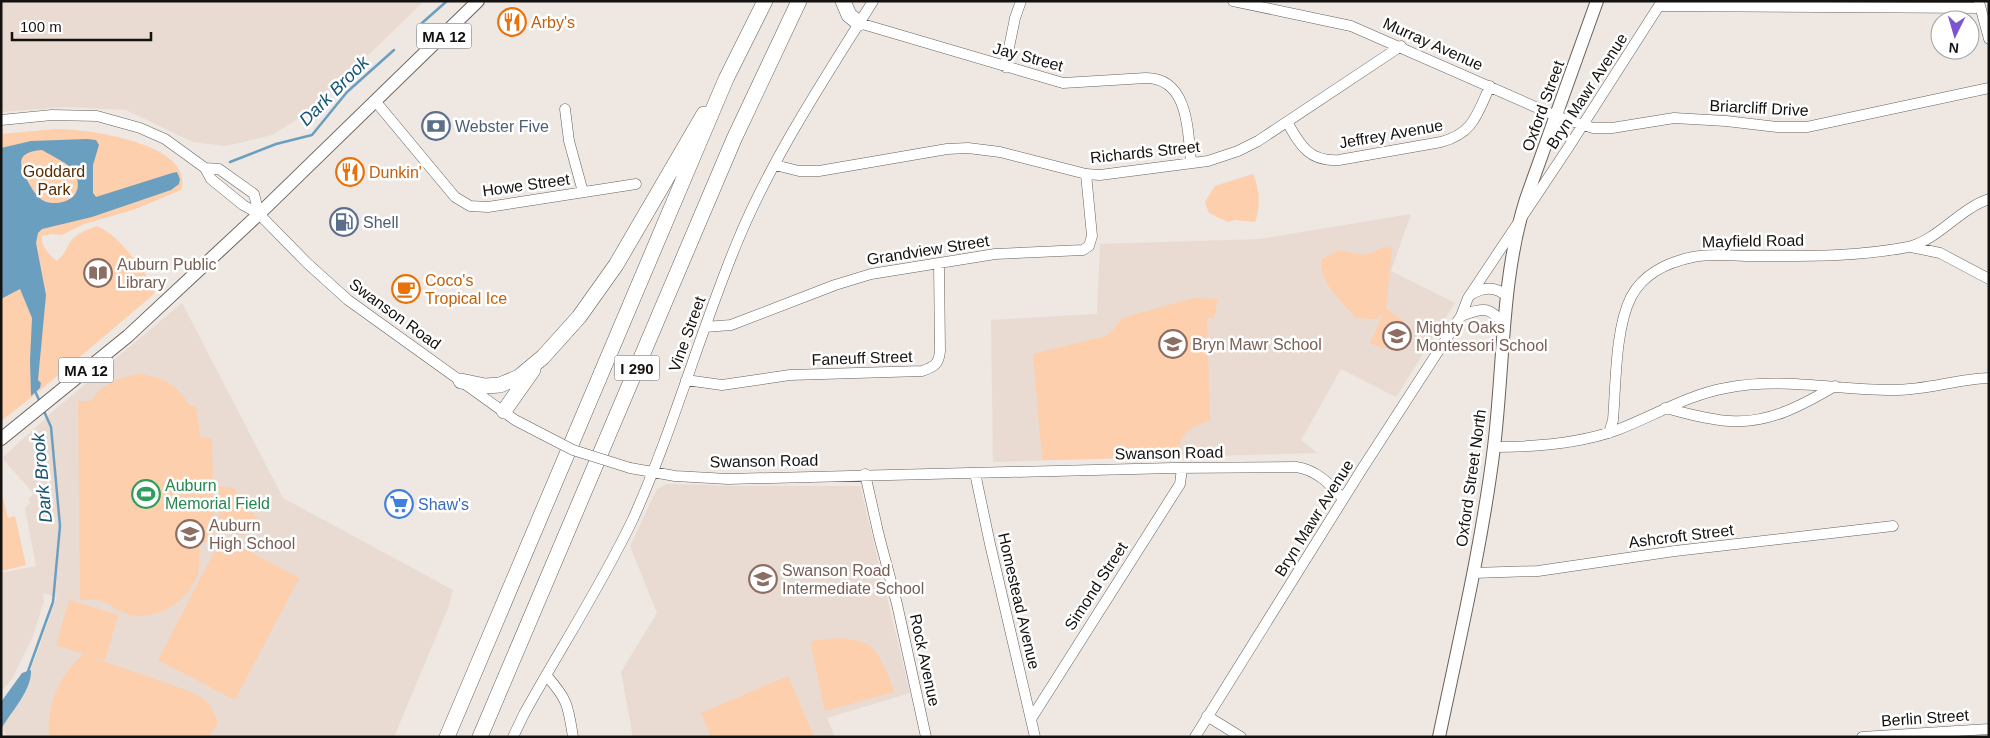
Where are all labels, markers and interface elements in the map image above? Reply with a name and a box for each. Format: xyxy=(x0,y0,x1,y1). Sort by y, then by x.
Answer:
restaurant icon: Arby's xyxy=(497,7,527,37)
scale bar xyxy=(12,10,151,42)
north arrow xyxy=(1930,10,1980,60)
place label: Arby's xyxy=(531,14,575,31)
street label: Murray Avenue xyxy=(1381,14,1486,74)
text: 100 m xyxy=(20,18,62,35)
road number: MA 12 xyxy=(416,24,472,48)
street label: Bryn Mawr Avenue xyxy=(1543,30,1631,152)
street label: Jay Street xyxy=(991,39,1066,75)
text: N xyxy=(1948,40,1960,56)
water label: Dark Brook xyxy=(295,51,374,130)
street label: Oxford Street xyxy=(1519,58,1567,154)
street label: Briarcliff Drive xyxy=(1709,97,1809,119)
bank icon: Webster Five xyxy=(421,111,451,141)
street label: Jeffrey Avenue xyxy=(1338,116,1444,152)
place label: Webster Five xyxy=(455,118,549,135)
street label: Richards Street xyxy=(1089,138,1201,166)
restaurant icon: Dunkin' xyxy=(335,157,365,187)
park label: Goddard Park xyxy=(23,163,85,198)
place label: Dunkin' xyxy=(369,164,422,181)
street label: Howe Street xyxy=(481,170,571,200)
fuel station icon: Shell xyxy=(329,207,359,237)
place label: Shell xyxy=(363,214,399,231)
street label: Grandview Street xyxy=(866,232,991,268)
street label: Mayfield Road xyxy=(1702,232,1804,250)
place label: Auburn Public Library xyxy=(117,256,217,291)
library icon: Auburn Public Library xyxy=(83,258,113,288)
place label: Coco's Tropical Ice xyxy=(425,272,507,307)
cafe icon: Coco's Tropical Ice xyxy=(391,274,421,304)
street label: Swanson Road xyxy=(346,275,444,353)
street label: Vine Street xyxy=(666,294,709,374)
place label: Mighty Oaks Montessori School xyxy=(1416,319,1548,354)
school or university icon: Mighty Oaks Montessori School xyxy=(1382,321,1412,351)
school or university icon: Bryn Mawr School xyxy=(1158,329,1188,359)
place label: Bryn Mawr School xyxy=(1192,336,1322,353)
street label: Faneuff Street xyxy=(811,348,913,368)
road number: I 290 xyxy=(614,356,660,380)
road number: MA 12 xyxy=(58,358,114,382)
street label: Oxford Street North xyxy=(1453,408,1489,548)
water label: Dark Brook xyxy=(28,431,56,524)
street label: Swanson Road xyxy=(1115,444,1223,462)
street label: Swanson Road xyxy=(710,452,818,470)
street label: Bryn Mawr Avenue xyxy=(1271,457,1357,579)
place label: Auburn Memorial Field xyxy=(165,477,270,512)
sports icon: Auburn Memorial Field xyxy=(131,479,161,509)
supermarket icon: Shaw's xyxy=(384,489,414,519)
place label: Shaw's xyxy=(418,496,469,513)
place label: Auburn High School xyxy=(209,517,295,552)
school or university icon: Auburn High School xyxy=(175,519,205,549)
street label: Ashcroft Street xyxy=(1627,521,1735,551)
street label: Homestead Avenue xyxy=(995,531,1043,671)
street label: Simond Street xyxy=(1061,538,1131,633)
place label: Swanson Road Intermediate School xyxy=(782,562,924,597)
school or university icon: Swanson Road Intermediate School xyxy=(748,564,778,594)
street label: Rock Avenue xyxy=(907,612,943,708)
street label: Berlin Street xyxy=(1880,706,1970,730)

